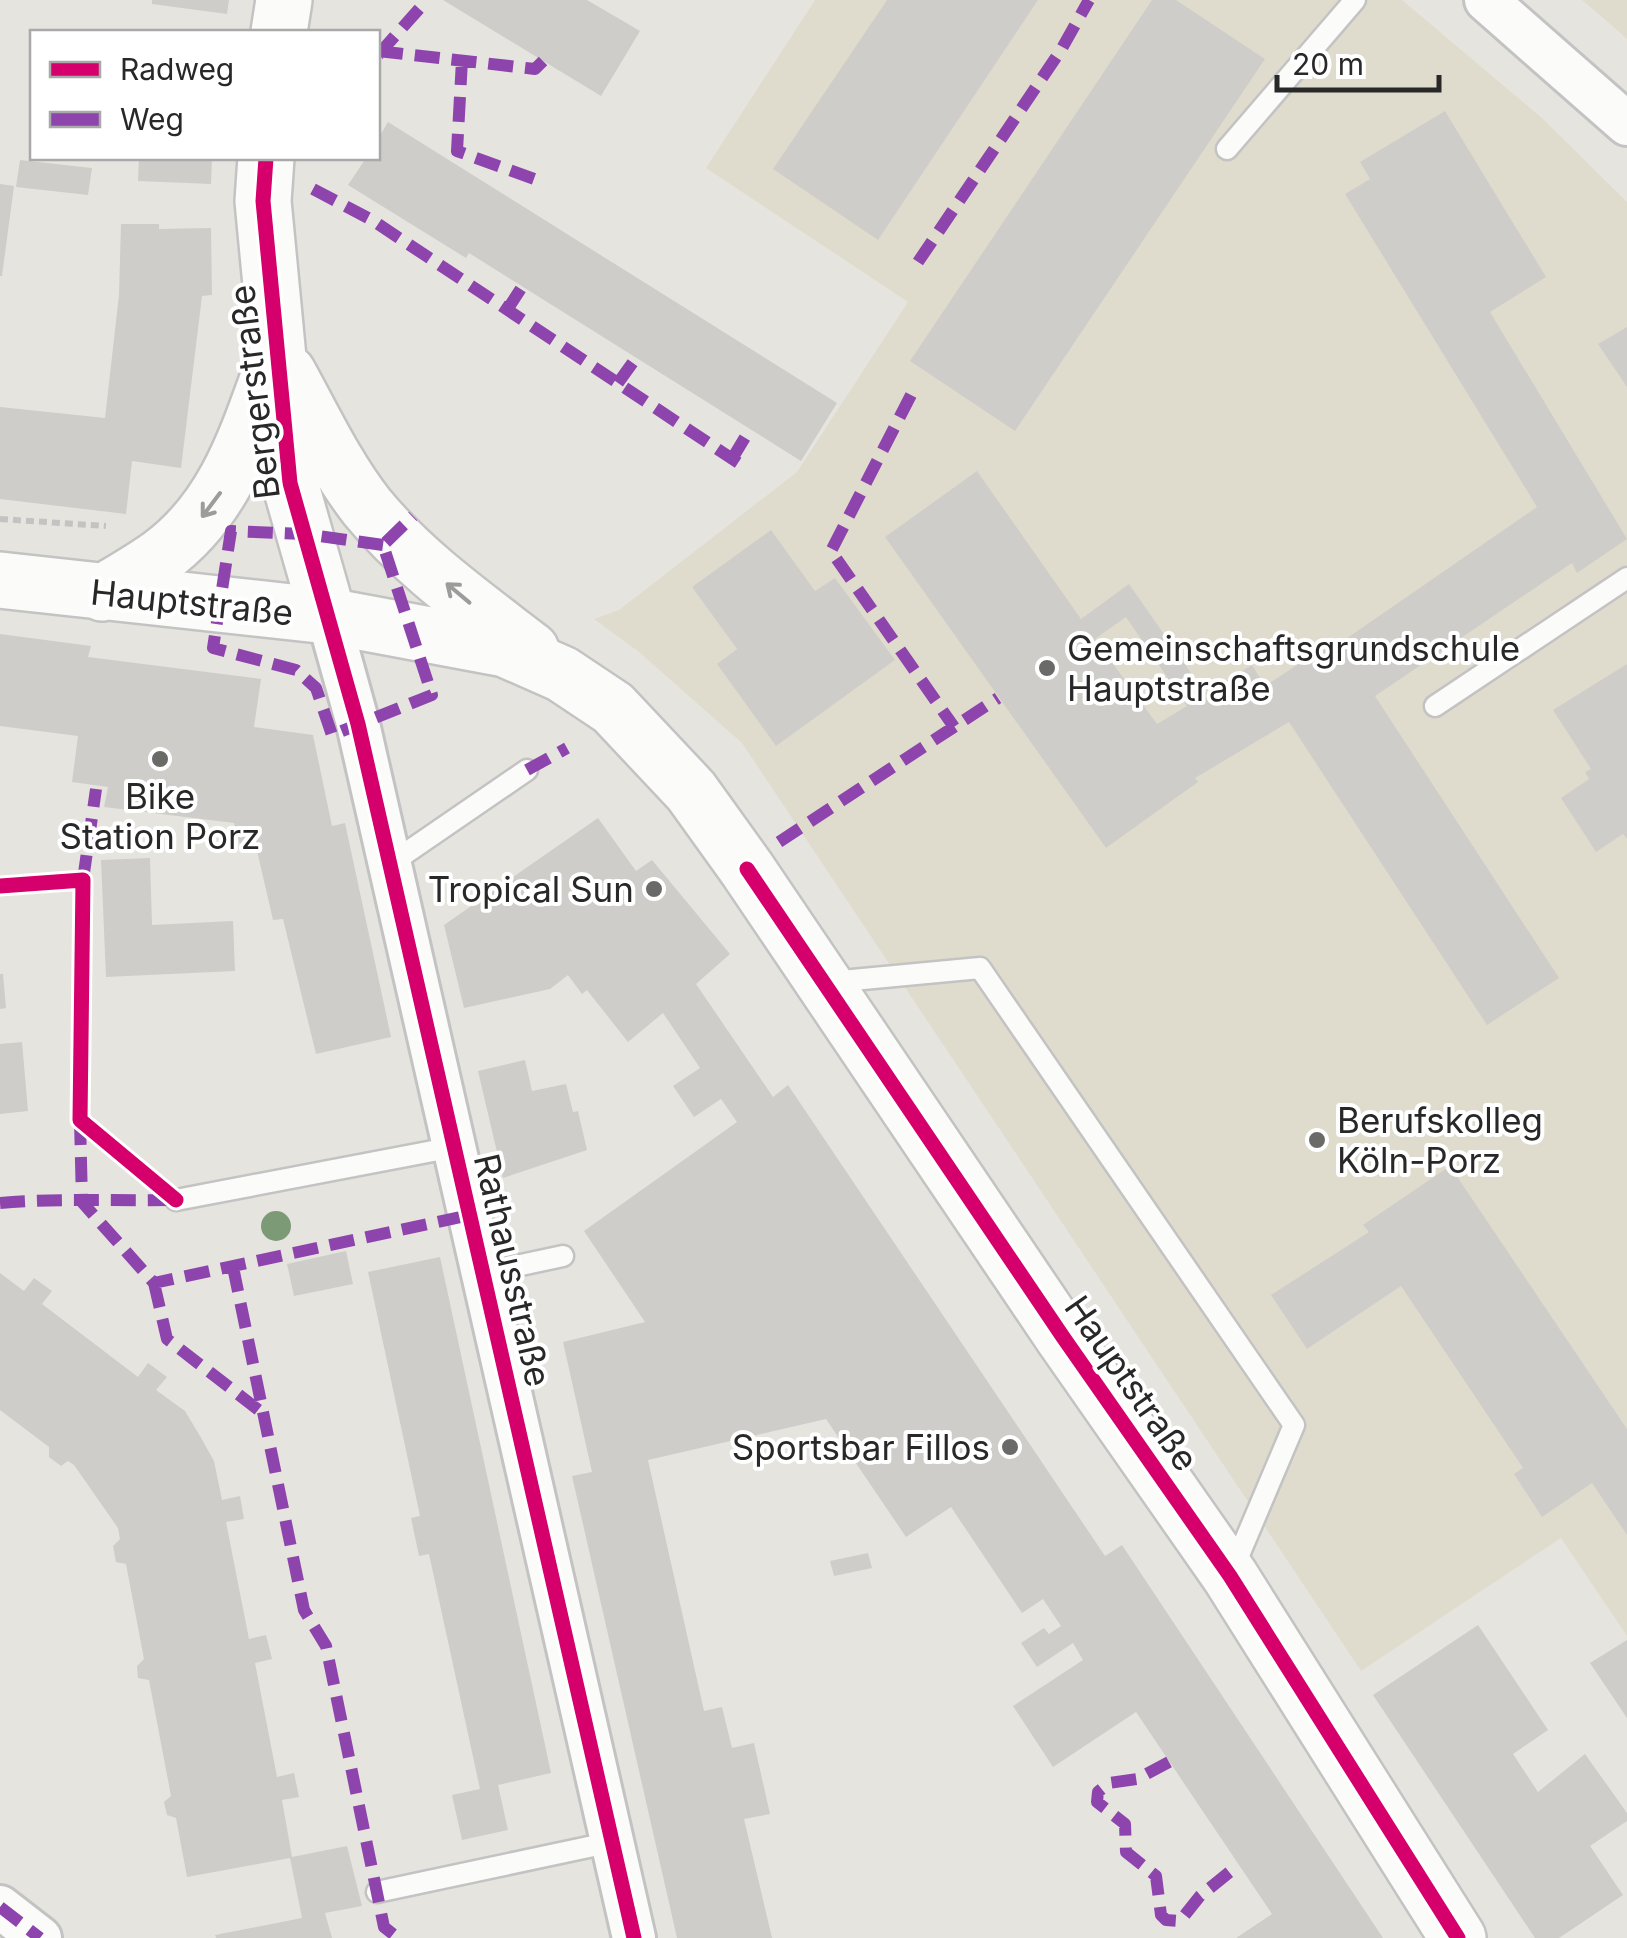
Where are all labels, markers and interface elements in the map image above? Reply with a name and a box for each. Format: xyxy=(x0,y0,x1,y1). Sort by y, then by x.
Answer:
legend xyxy=(30,30,380,160)
scale bar xyxy=(1277,30,1440,92)
text: 20 m xyxy=(1292,46,1364,82)
text: Radweg xyxy=(120,51,234,87)
text: Weg xyxy=(120,101,184,137)
street label: Bergerstraße xyxy=(220,282,288,502)
one-way arrow xyxy=(200,491,221,518)
street label: Hauptstraße xyxy=(89,570,295,634)
one-way arrow xyxy=(445,582,471,604)
place label: Gemeinschaftsgrundschule Hauptstraße xyxy=(1067,627,1520,709)
marker: Gemeinschaftsgrundschule Hauptstraße xyxy=(1036,657,1058,679)
marker: Bike Station Porz xyxy=(149,748,171,770)
place label: Bike Station Porz xyxy=(60,775,260,857)
place label: Tropical Sun xyxy=(428,868,634,910)
marker: Tropical Sun xyxy=(643,878,665,900)
place label: Berufskolleg Köln-Porz xyxy=(1337,1099,1543,1181)
marker: Berufskolleg Köln-Porz xyxy=(1306,1129,1328,1151)
street label: Rathausstraße xyxy=(466,1149,560,1391)
street label: Hauptstraße xyxy=(1056,1288,1208,1478)
place label: Sportsbar Fillos xyxy=(732,1426,990,1468)
marker: Sportsbar Fillos xyxy=(999,1436,1021,1458)

